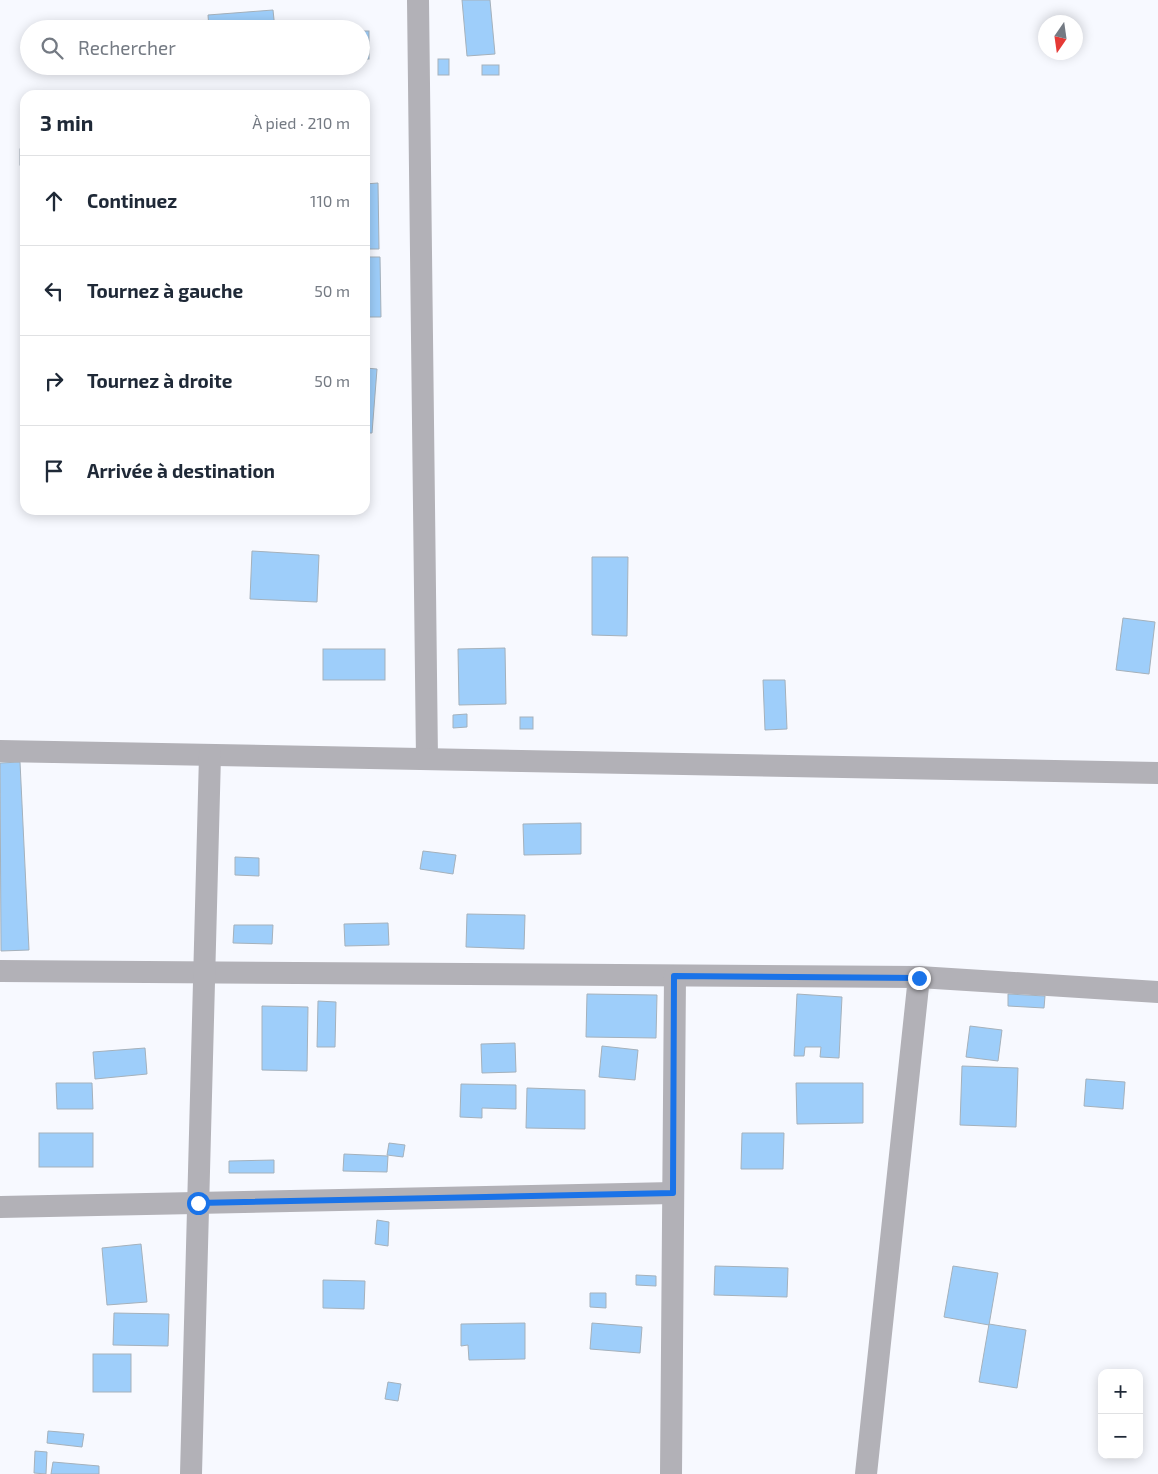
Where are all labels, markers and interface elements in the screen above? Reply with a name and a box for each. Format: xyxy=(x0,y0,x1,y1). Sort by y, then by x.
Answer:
north arrow xyxy=(1038,15,1083,60)
search box xyxy=(20,20,370,75)
icon: search xyxy=(38,34,66,62)
text: Rechercher xyxy=(78,36,176,59)
text: 3 min xyxy=(40,110,93,135)
text: À pied · 210 m xyxy=(252,113,350,132)
icon: ahead xyxy=(40,187,68,215)
text: Continuez xyxy=(87,189,177,212)
text: 110 m xyxy=(310,191,350,210)
icon: left xyxy=(40,277,68,305)
text: Tournez à gauche xyxy=(87,279,243,302)
text: 50 m xyxy=(314,281,350,300)
icon: right xyxy=(40,367,68,395)
text: Tournez à droite xyxy=(87,369,233,392)
text: 50 m xyxy=(314,371,350,390)
icon: arrive xyxy=(40,457,68,485)
text: Arrivée à destination xyxy=(87,459,275,482)
route end xyxy=(908,967,931,990)
route start xyxy=(187,1192,210,1215)
map controls xyxy=(1098,1369,1143,1459)
button: + xyxy=(1098,1369,1143,1414)
button: − xyxy=(1098,1414,1143,1459)

